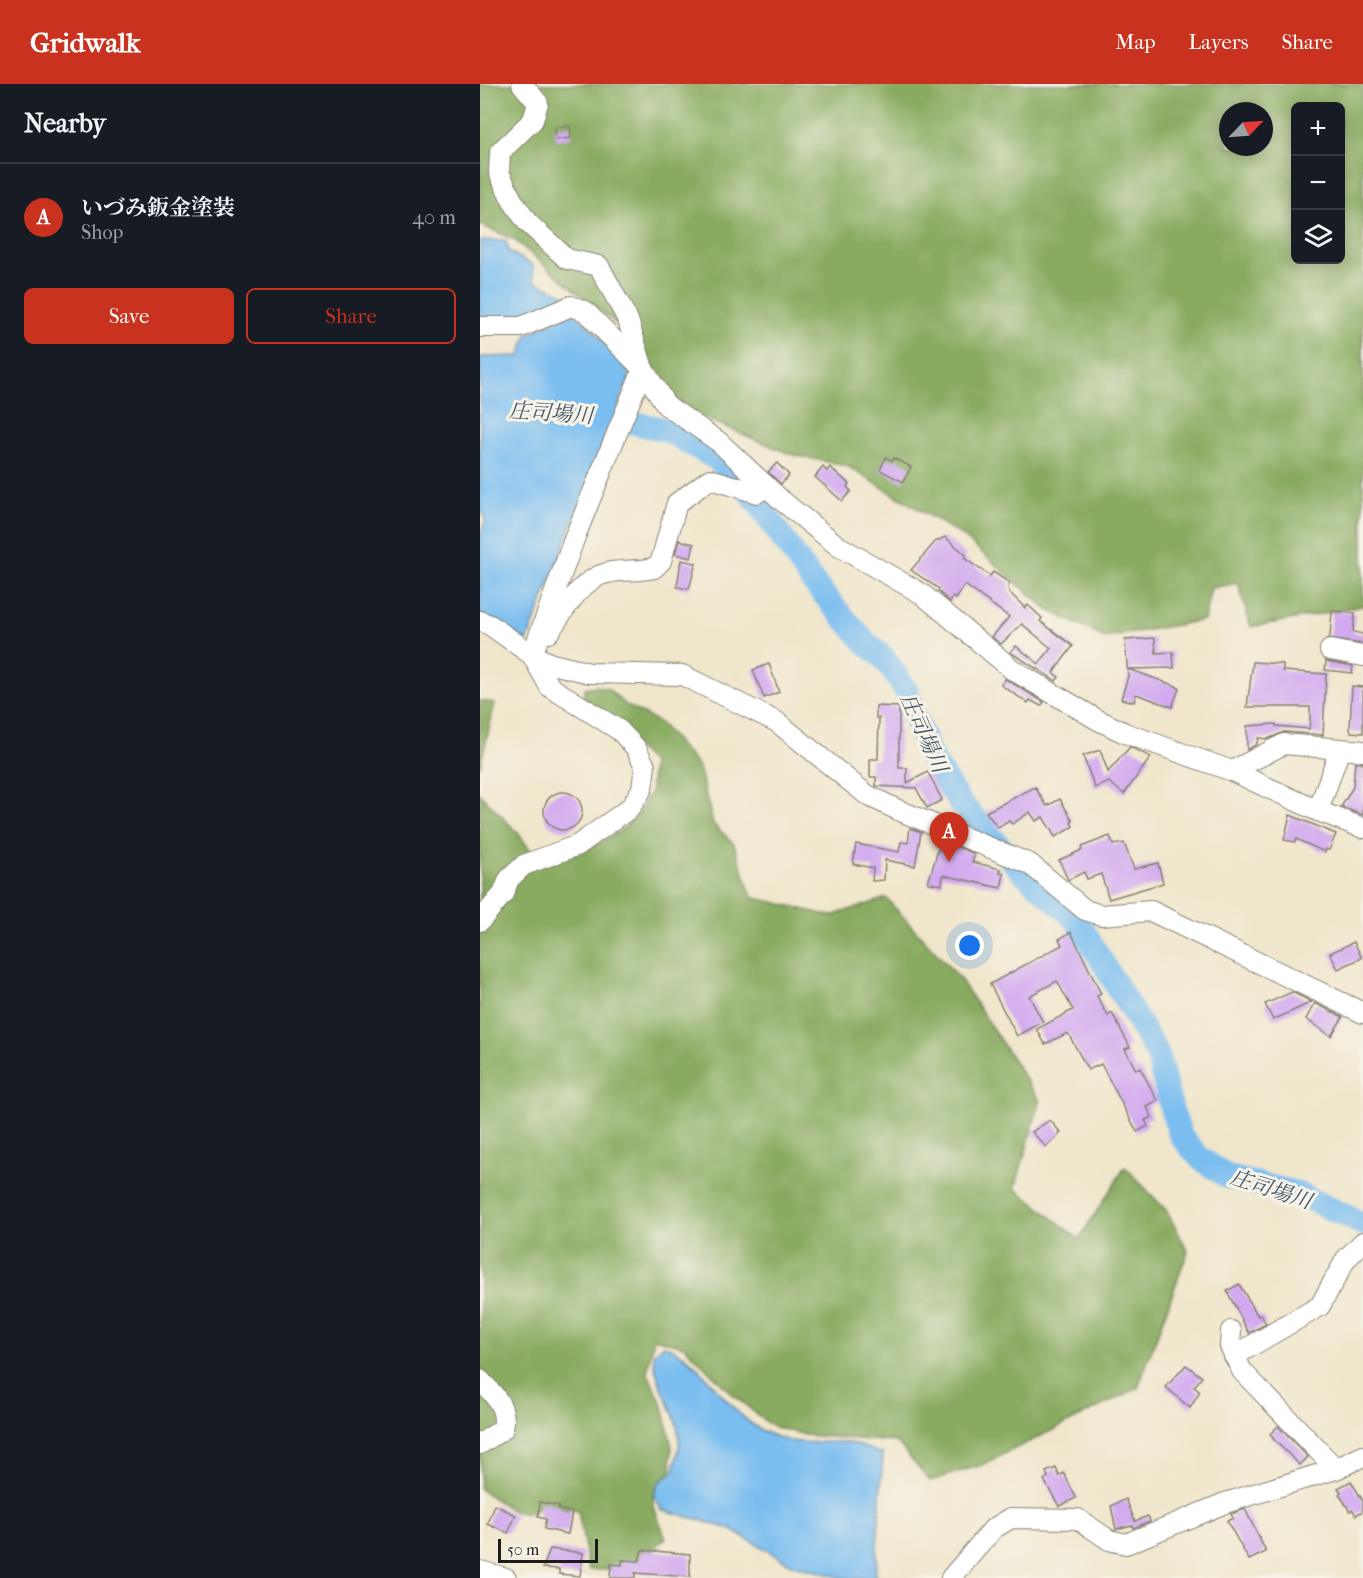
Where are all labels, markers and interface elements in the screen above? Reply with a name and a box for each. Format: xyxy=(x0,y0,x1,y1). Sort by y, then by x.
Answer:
text: Gridwalk xyxy=(30,26,141,59)
text: Map xyxy=(1115,30,1156,54)
text: Layers xyxy=(1189,30,1248,54)
text: Share xyxy=(1281,30,1333,54)
north arrow xyxy=(1219,102,1273,156)
map controls xyxy=(1291,102,1345,264)
button: + xyxy=(1291,102,1345,156)
text: Nearby xyxy=(24,108,106,139)
button: − xyxy=(1291,156,1345,210)
text: いづみ鈑金塗装 xyxy=(81,195,235,221)
text: A xyxy=(37,206,50,229)
text: 40 m xyxy=(412,206,456,229)
button: layers xyxy=(1291,210,1345,264)
text: Shop xyxy=(81,221,123,244)
button: Save xyxy=(24,288,234,344)
button: Share xyxy=(246,288,456,344)
water label: 庄司場川 xyxy=(508,398,596,428)
water label: 庄司場川 xyxy=(896,690,953,778)
pin: A xyxy=(930,812,968,862)
your location xyxy=(955,931,984,960)
water label: 庄司場川 xyxy=(1227,1165,1317,1214)
scale bar xyxy=(498,1536,598,1564)
text: 50 m xyxy=(507,1540,539,1559)

